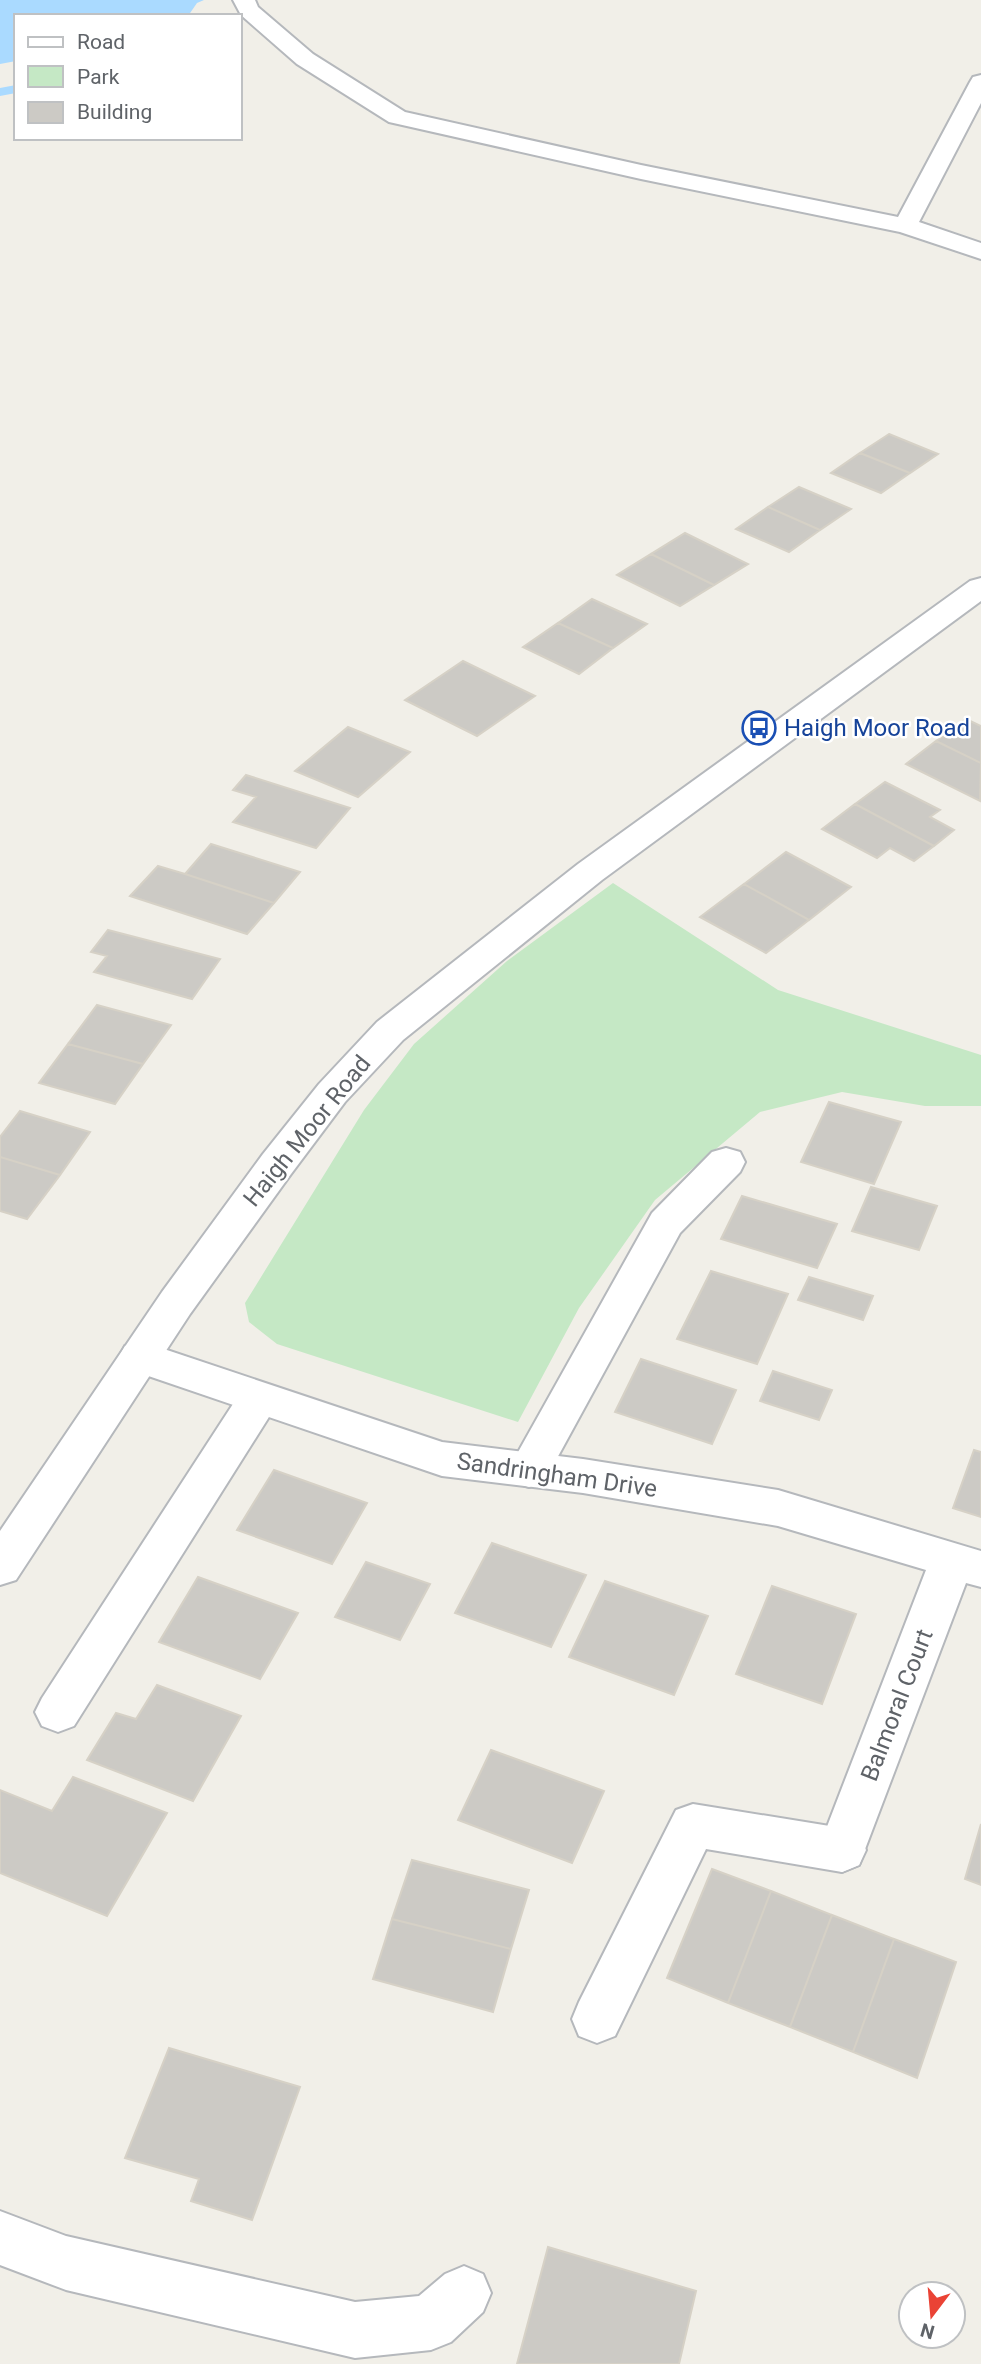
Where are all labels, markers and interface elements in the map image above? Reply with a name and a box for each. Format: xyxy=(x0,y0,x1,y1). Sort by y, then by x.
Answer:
legend xyxy=(14,14,242,140)
text: Road xyxy=(77,30,125,54)
text: Park xyxy=(77,65,120,89)
text: Building xyxy=(77,100,152,124)
bus stop icon: Haigh Moor Road xyxy=(740,709,778,747)
place label: Haigh Moor Road xyxy=(784,714,970,742)
street label: Haigh Moor Road xyxy=(238,1050,376,1212)
street label: Sandringham Drive xyxy=(455,1447,659,1503)
street label: Balmoral Court xyxy=(855,1625,939,1785)
north arrow xyxy=(897,2280,967,2350)
text: N xyxy=(918,2318,937,2344)

